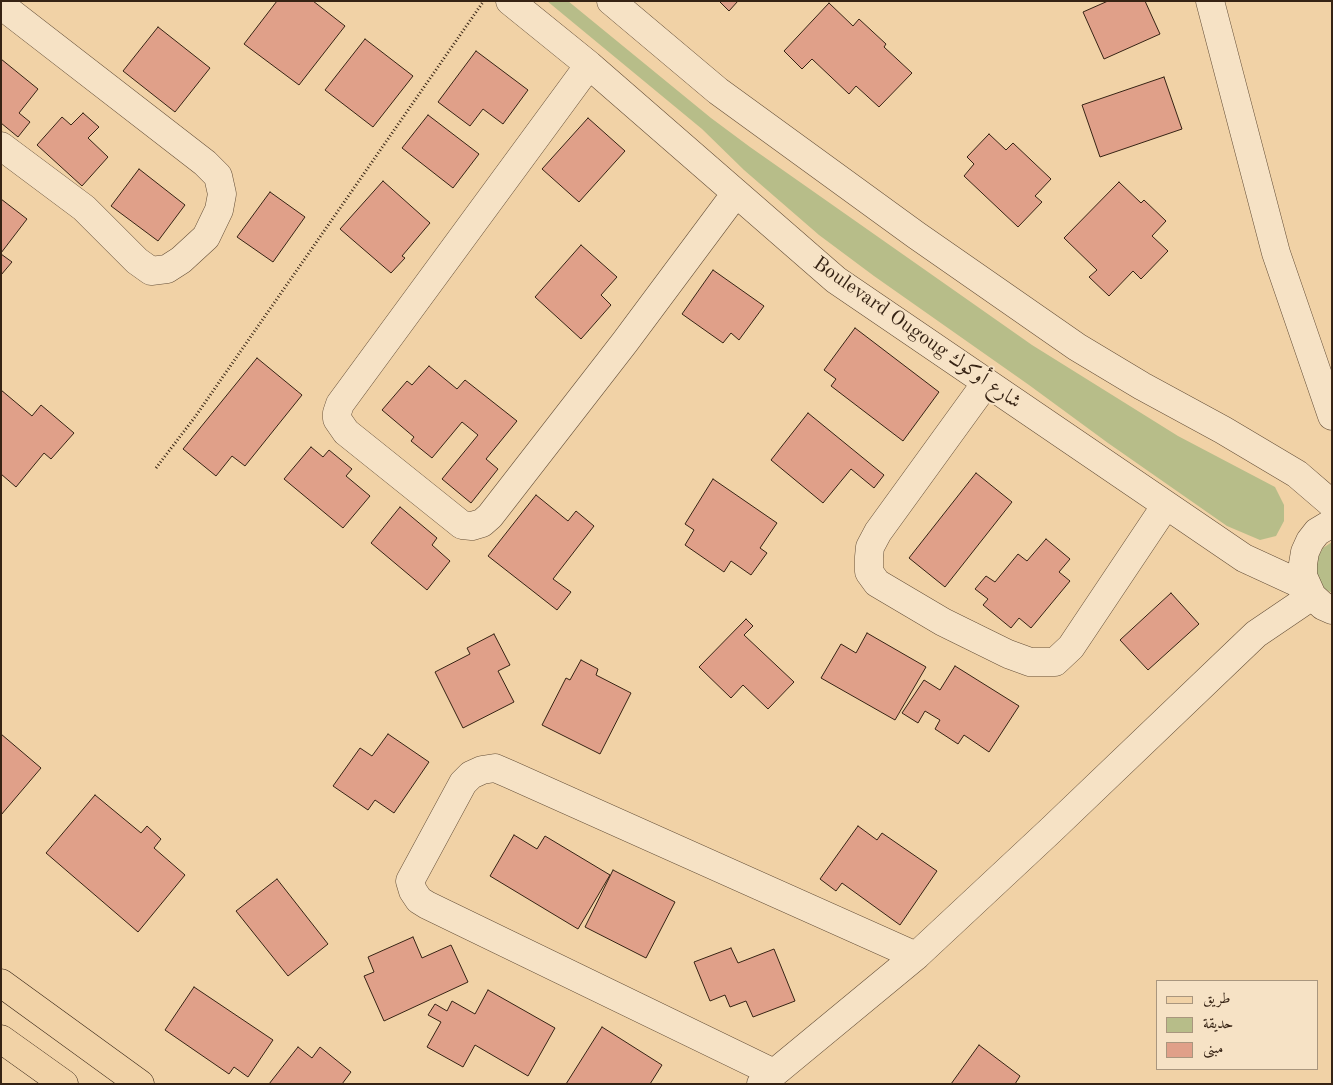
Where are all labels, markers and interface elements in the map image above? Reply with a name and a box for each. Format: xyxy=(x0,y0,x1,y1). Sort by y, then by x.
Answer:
street label: Boulevard Ougoug شارع أوكوك xyxy=(808,252,1026,414)
legend xyxy=(1156,980,1318,1070)
text: طريق xyxy=(1203,992,1230,1007)
text: حديقة xyxy=(1203,1017,1233,1032)
text: مبنى xyxy=(1203,1042,1223,1057)

